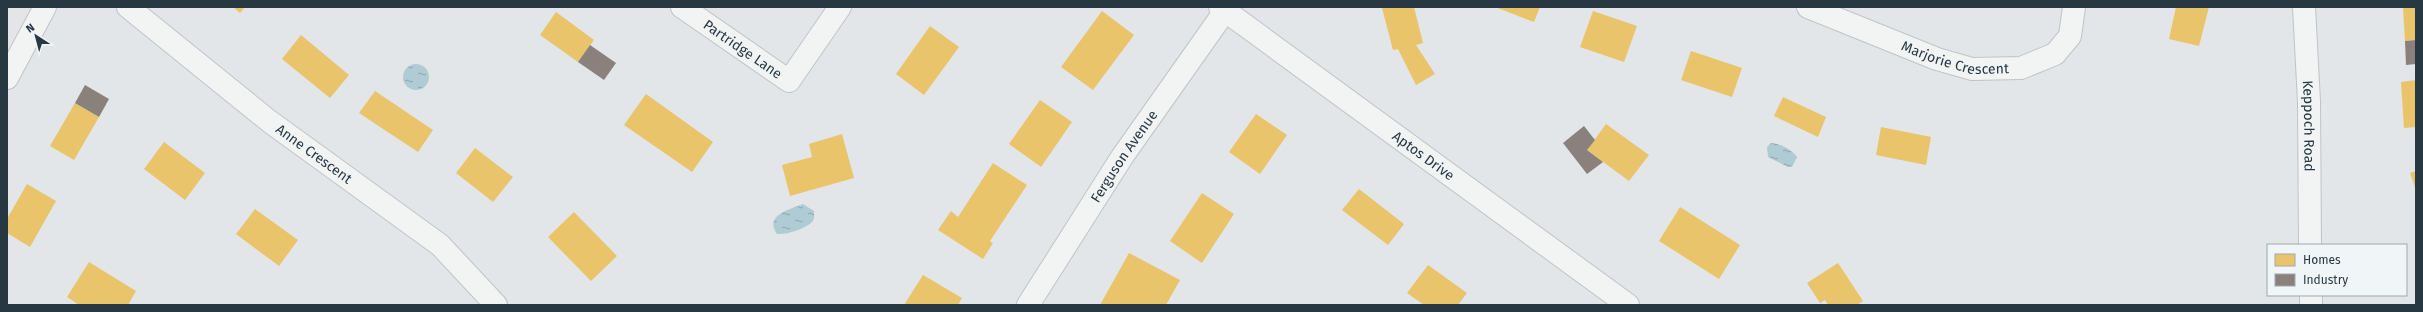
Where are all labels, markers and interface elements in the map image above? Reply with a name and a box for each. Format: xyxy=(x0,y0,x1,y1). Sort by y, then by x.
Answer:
north arrow xyxy=(16,16,56,56)
street label: Partridge Lane xyxy=(700,16,786,82)
text: N xyxy=(24,21,37,36)
street label: Marjorie Crescent xyxy=(1899,37,2010,78)
street label: Keppoch Road xyxy=(2299,80,2318,172)
street label: Ferguson Avenue xyxy=(1087,107,1161,206)
street label: Anne Crescent xyxy=(273,120,356,188)
street label: Aptos Drive xyxy=(1389,127,1458,184)
legend xyxy=(2267,244,2407,296)
text: Homes xyxy=(2303,253,2341,267)
text: Industry xyxy=(2303,273,2348,287)

